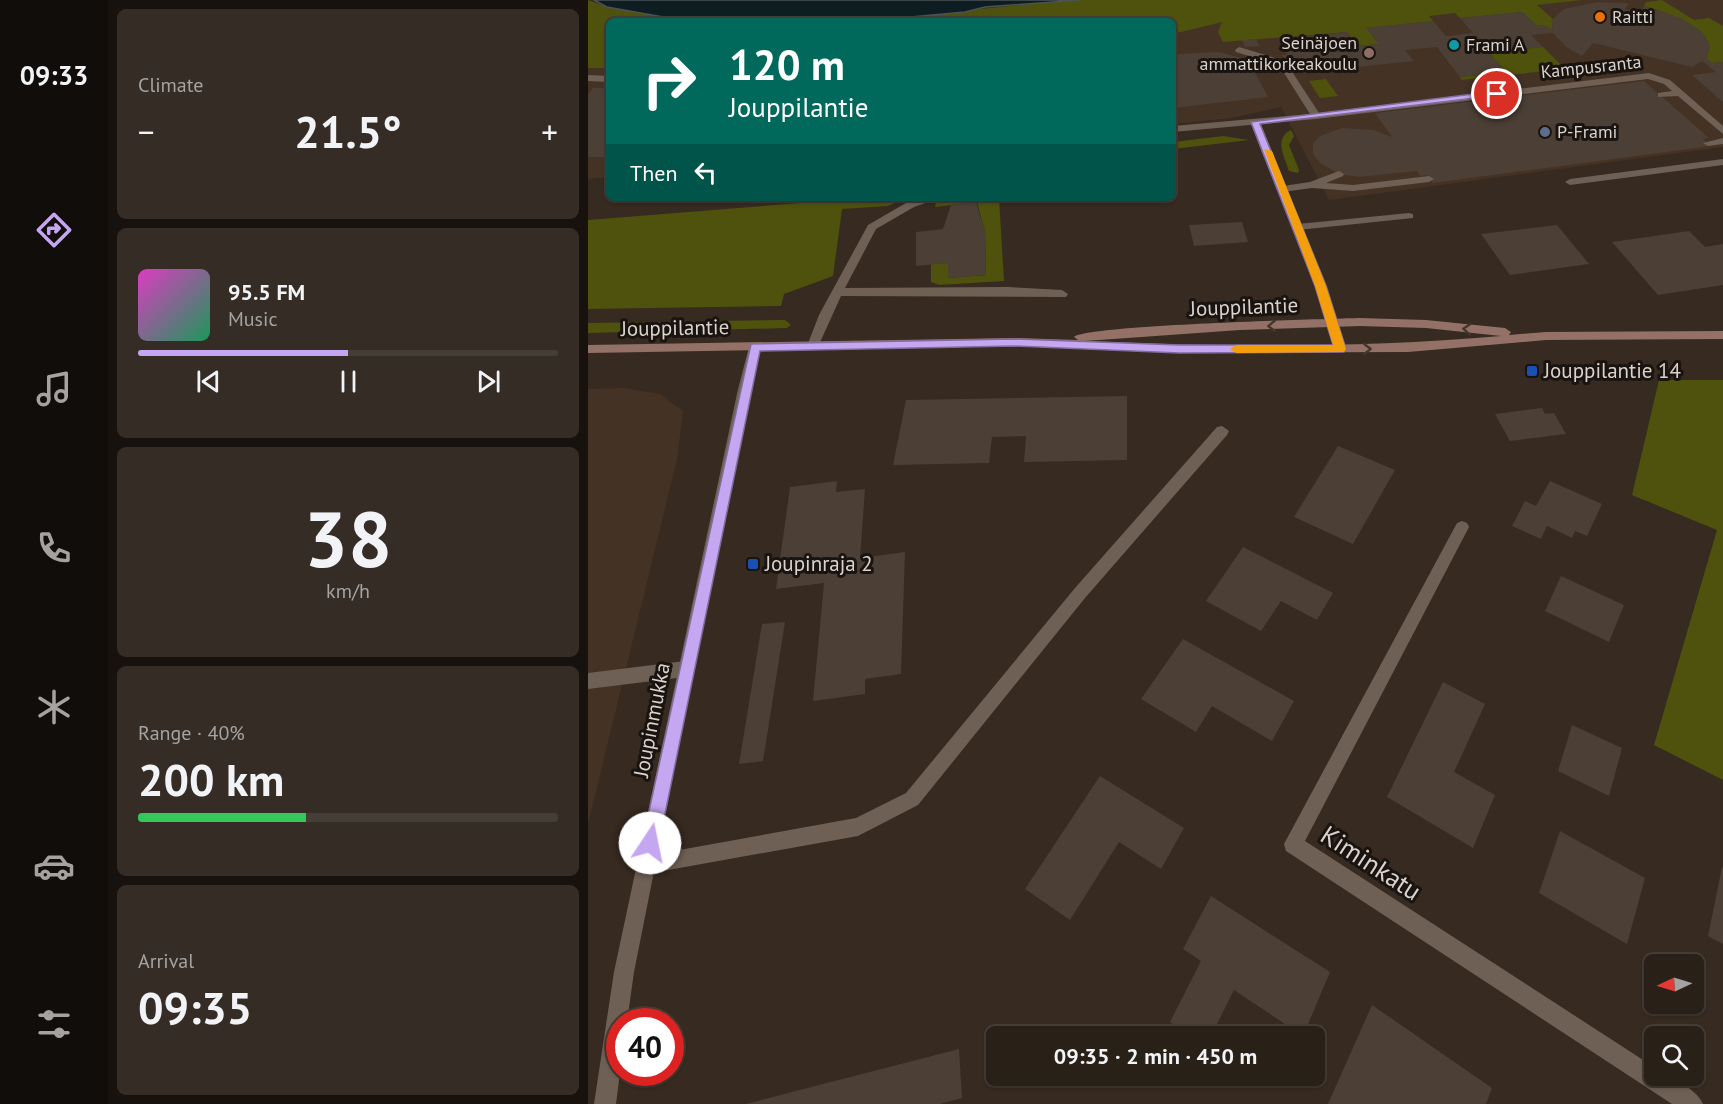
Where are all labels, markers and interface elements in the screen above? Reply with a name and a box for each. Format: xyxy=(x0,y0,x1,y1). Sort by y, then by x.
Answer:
place label: Raitti xyxy=(1612,5,1653,28)
marker: Raitti xyxy=(1593,10,1607,24)
place label: Seinäjoen ammattikorkeakoulu xyxy=(1200,31,1357,75)
place label: Frami A xyxy=(1466,33,1525,56)
text: 120 m xyxy=(729,37,845,92)
marker: Frami A xyxy=(1447,38,1461,52)
icon: right xyxy=(630,42,708,120)
marker: Seinäjoen ammattikorkeakoulu xyxy=(1362,46,1376,60)
street label: Kampusranta xyxy=(1540,50,1642,83)
text: 09:33 xyxy=(20,58,88,92)
pin xyxy=(1471,68,1522,119)
text: Climate xyxy=(138,72,204,98)
icon: arrive xyxy=(1480,77,1513,110)
text: Jouppilantie xyxy=(729,90,868,124)
text: 21.5° xyxy=(294,102,402,160)
text: − xyxy=(138,110,155,153)
text: + xyxy=(541,110,558,153)
place label: P-Frami xyxy=(1557,120,1617,143)
marker: P-Frami xyxy=(1538,125,1552,139)
icon: left xyxy=(689,156,722,189)
text: Then xyxy=(630,159,677,187)
icon: directions xyxy=(33,209,75,251)
text: 95.5 FM xyxy=(228,278,305,306)
street label: Jouppilantie xyxy=(1188,291,1299,322)
text: Music xyxy=(228,306,277,332)
street label: Jouppilantie xyxy=(620,313,729,342)
one-way arrow xyxy=(1268,319,1277,332)
one-way arrow xyxy=(1462,323,1471,336)
one-way arrow xyxy=(1362,343,1371,355)
place label: Jouppilantie 14 xyxy=(1543,357,1681,384)
marker: Jouppilantie 14 xyxy=(1525,364,1539,378)
icon: previous xyxy=(192,365,225,398)
icon: pause xyxy=(332,365,365,398)
icon: next xyxy=(472,365,505,398)
icon: music xyxy=(33,368,75,410)
text: 38 xyxy=(304,488,392,589)
icon: phone xyxy=(33,527,75,569)
place label: Joupinraja 2 xyxy=(764,550,873,577)
marker: Joupinraja 2 xyxy=(746,557,760,571)
text: km/h xyxy=(326,578,370,604)
street label: Joupinmukka xyxy=(627,660,676,780)
icon: climate xyxy=(33,686,75,728)
text: Range · 40% xyxy=(138,720,245,746)
text: 200 km xyxy=(138,750,284,808)
position arrow xyxy=(618,811,682,875)
street label: Kiminkatu xyxy=(1315,818,1428,907)
icon: car xyxy=(33,845,75,887)
text: Arrival xyxy=(138,948,194,974)
north arrow xyxy=(1644,954,1704,1014)
map controls xyxy=(1644,954,1704,1086)
text: 09:35 xyxy=(138,978,252,1036)
icon: filters xyxy=(33,1003,75,1045)
speed limit sign: 40 xyxy=(606,1008,684,1086)
button: search xyxy=(1644,1026,1704,1086)
text: 09:35 · 2 min · 450 m xyxy=(1054,1042,1257,1070)

